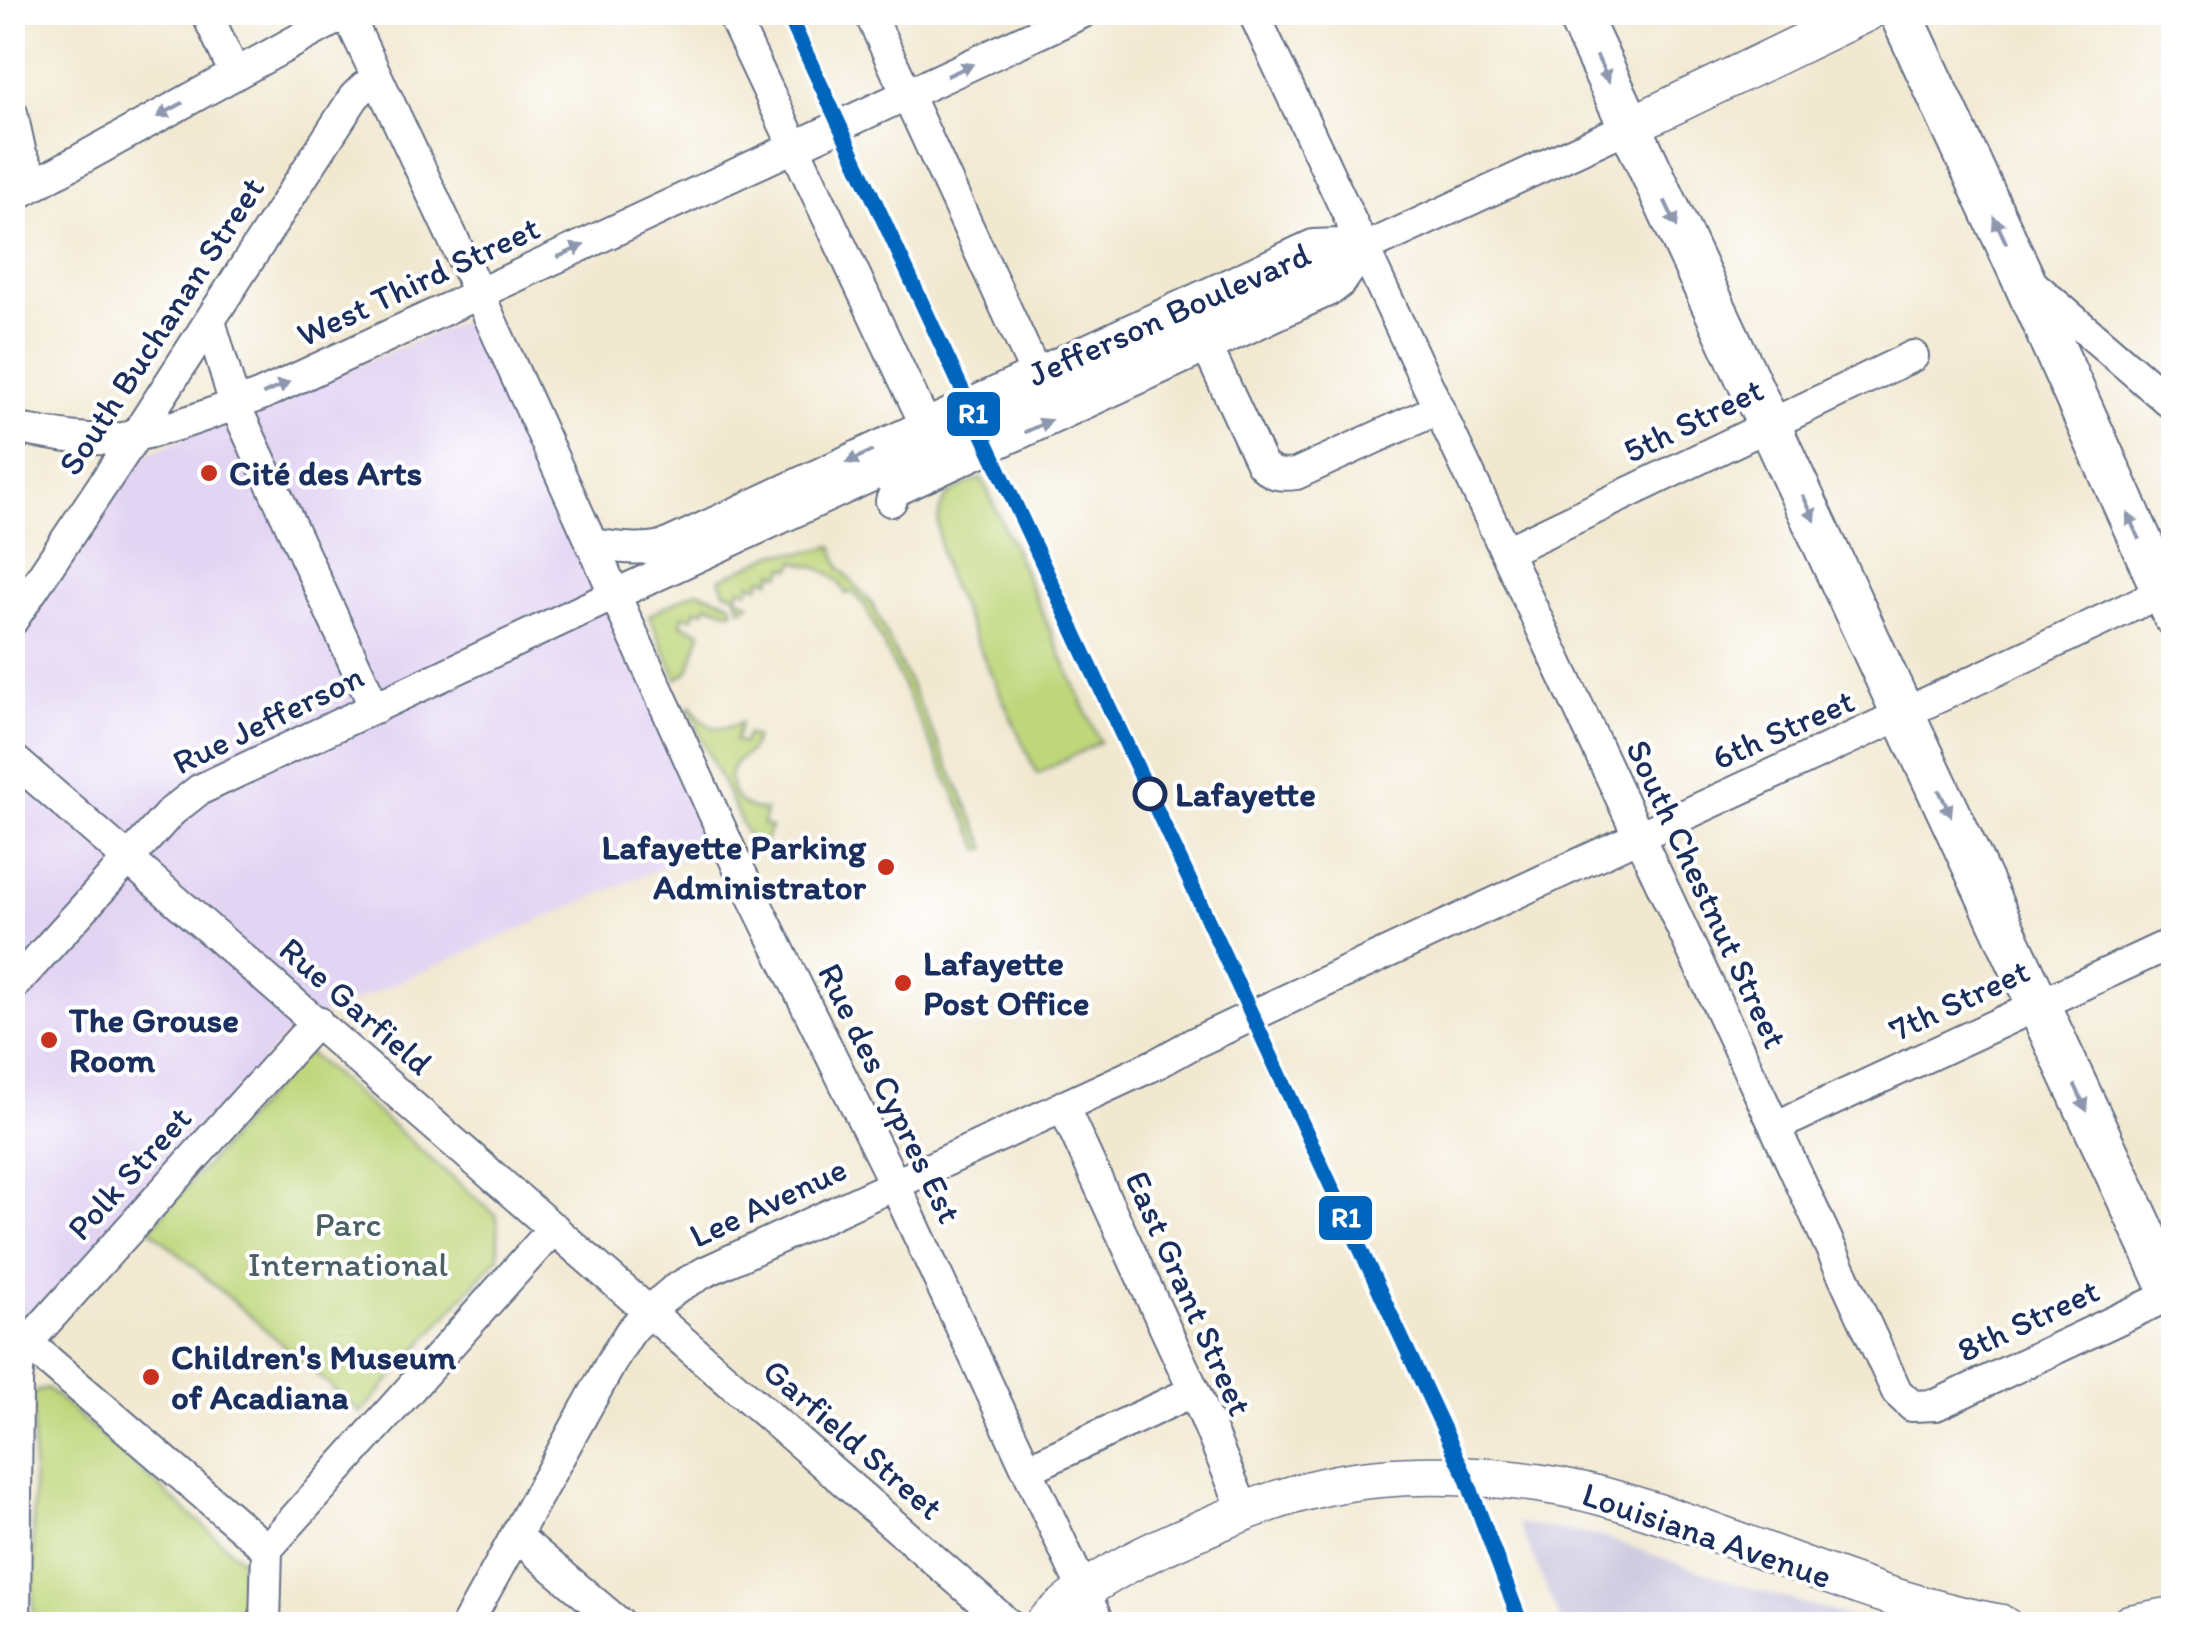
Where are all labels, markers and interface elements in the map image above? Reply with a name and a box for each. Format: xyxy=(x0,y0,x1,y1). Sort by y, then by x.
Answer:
one-way arrow xyxy=(1595,55,1612,84)
one-way arrow xyxy=(945,62,974,79)
one-way arrow xyxy=(156,101,184,119)
street label: South Buchanan Street xyxy=(49,169,273,483)
one-way arrow xyxy=(1663,200,1680,229)
street label: West Third Street xyxy=(290,206,546,356)
one-way arrow xyxy=(1992,215,2009,244)
street label: Jefferson Boulevard xyxy=(1021,233,1317,395)
one-way arrow xyxy=(556,242,585,259)
street label: 5th Street xyxy=(1616,368,1770,472)
one-way arrow xyxy=(262,380,291,397)
line badge: R1 xyxy=(945,390,1002,438)
text: R1 xyxy=(958,396,988,430)
one-way arrow xyxy=(1024,417,1053,434)
one-way arrow xyxy=(844,448,873,465)
place label: Cité des Arts xyxy=(229,452,422,494)
marker: Cité des Arts xyxy=(198,462,220,484)
one-way arrow xyxy=(1800,494,1817,523)
one-way arrow xyxy=(2125,511,2141,541)
street label: Rue Jefferson xyxy=(166,655,370,783)
street label: 6th Street xyxy=(1706,679,1860,779)
street label: South Chestnut Street xyxy=(1617,733,1797,1055)
place label: Lafayette xyxy=(1175,773,1316,815)
marker: Lafayette xyxy=(1134,778,1166,810)
one-way arrow xyxy=(1937,788,1953,818)
place label: Lafayette Parking Administrator xyxy=(602,826,867,908)
marker: Lafayette Parking Administrator xyxy=(875,856,897,878)
street label: Rue Garfield xyxy=(271,928,441,1084)
place label: Lafayette Post Office xyxy=(923,942,1089,1024)
street label: 7th Street xyxy=(1882,949,2036,1051)
street label: Rue des Cypres Est xyxy=(809,956,971,1230)
marker: Lafayette Post Office xyxy=(892,972,914,994)
place label: The Grouse Room xyxy=(68,999,239,1081)
marker: The Grouse Room xyxy=(38,1029,60,1051)
one-way arrow xyxy=(2073,1084,2090,1113)
street label: Polk Street xyxy=(58,1097,200,1249)
street label: Lee Avenue xyxy=(683,1147,853,1257)
street label: East Grant Street xyxy=(1116,1164,1262,1422)
line badge: R1 xyxy=(1317,1194,1374,1242)
text: R1 xyxy=(1331,1200,1361,1234)
park label: Parc International xyxy=(248,1203,448,1285)
street label: 8th Street xyxy=(1951,1269,2105,1371)
place label: Children's Museum of Acadiana xyxy=(171,1336,457,1418)
street label: Garfield Street xyxy=(755,1350,951,1528)
marker: Children's Museum of Acadiana xyxy=(140,1366,162,1388)
street label: Louisiana Avenue xyxy=(1577,1473,1837,1597)

